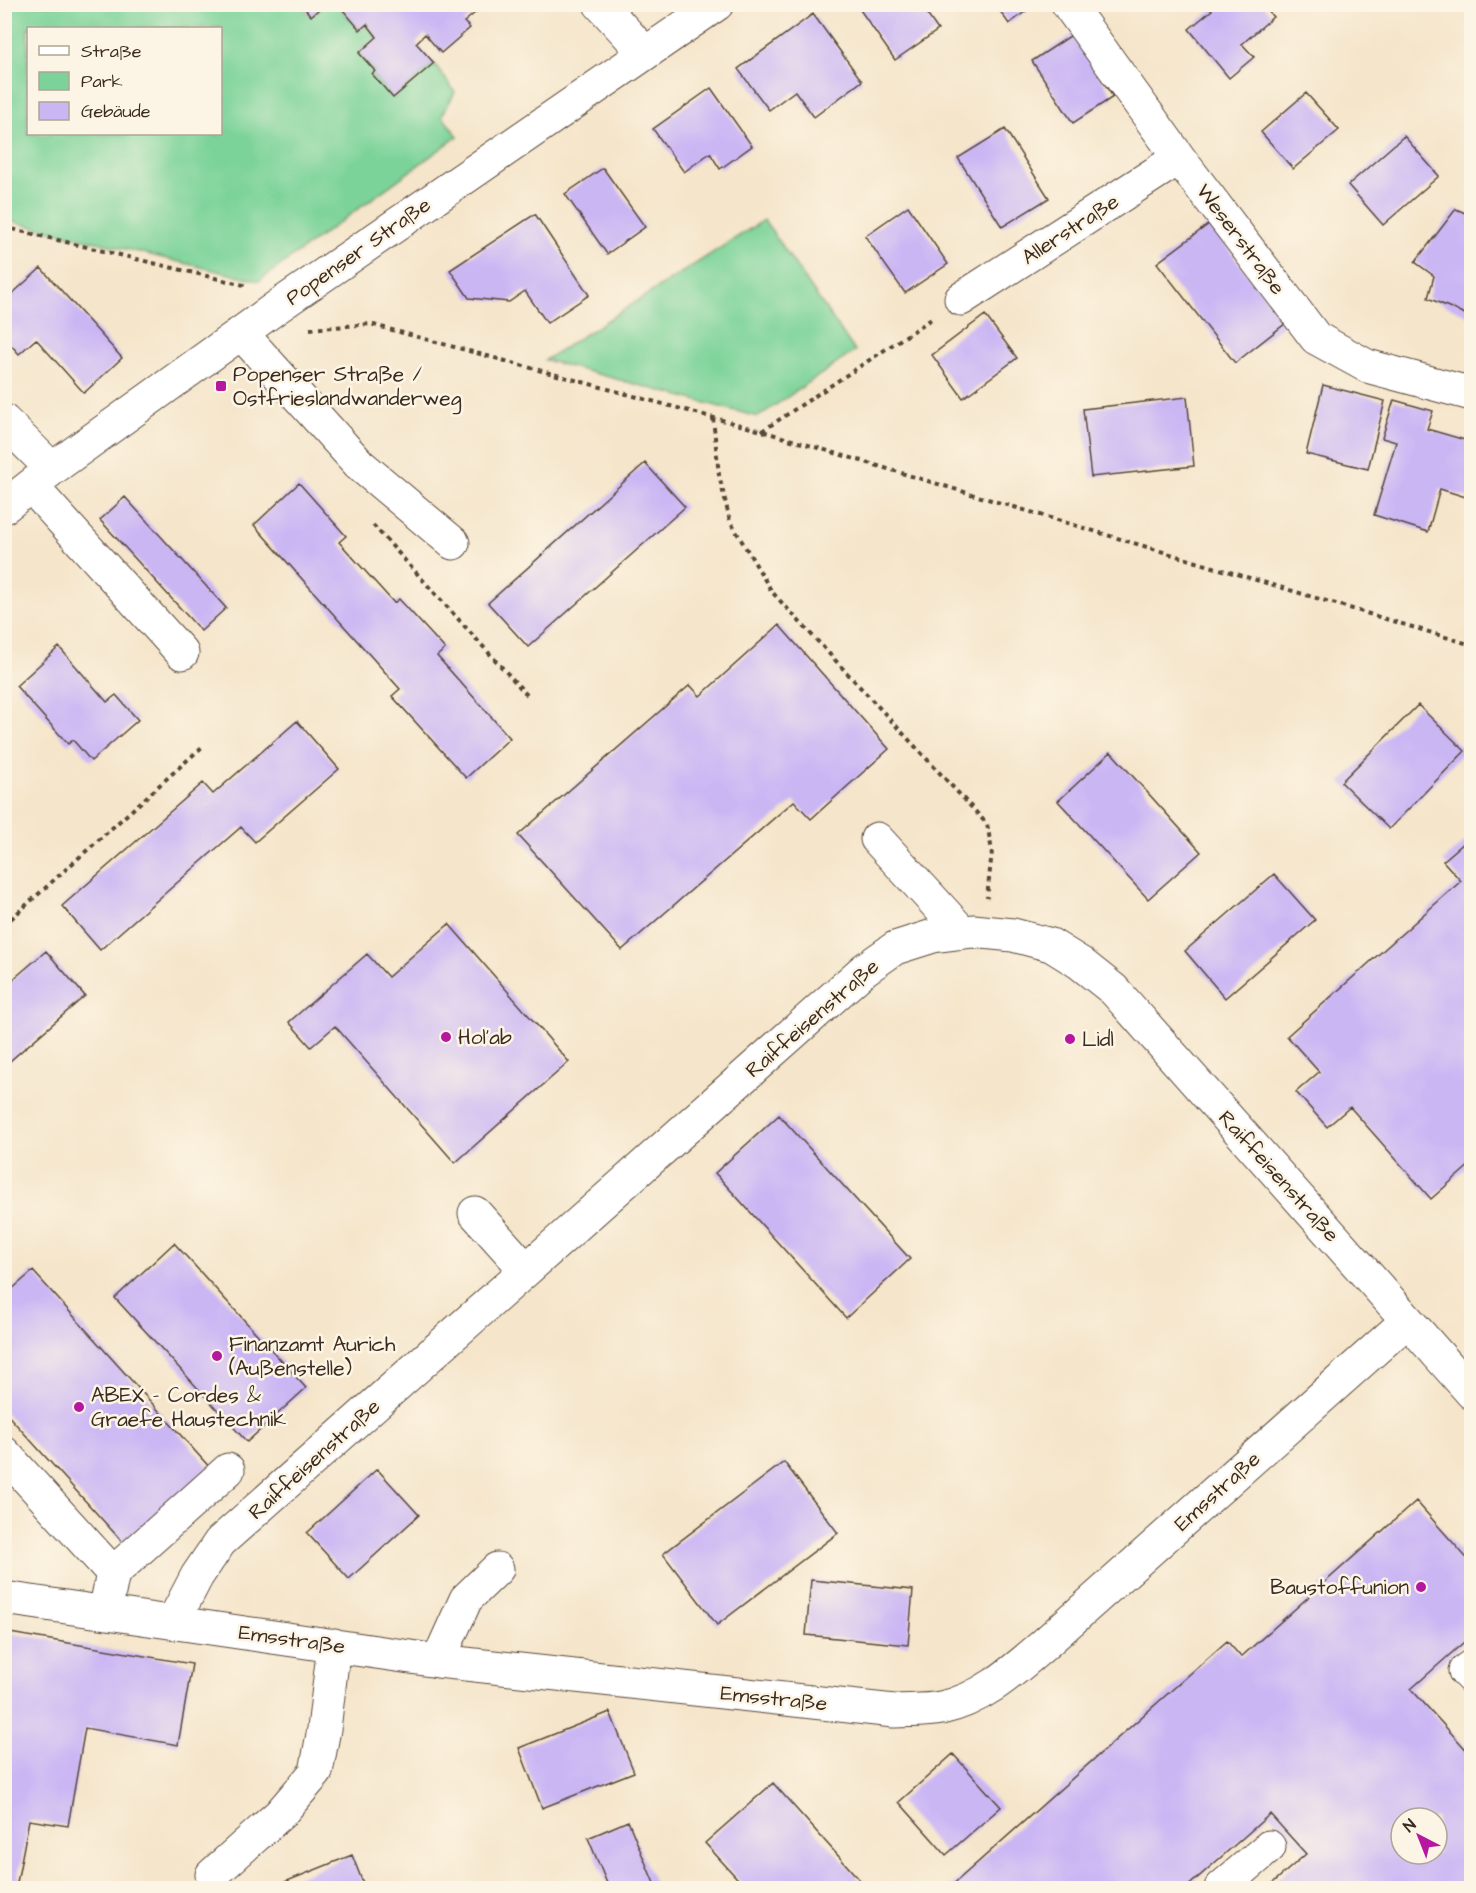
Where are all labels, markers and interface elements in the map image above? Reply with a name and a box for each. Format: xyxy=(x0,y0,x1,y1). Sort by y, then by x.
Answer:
legend xyxy=(27,27,222,135)
text: Straße xyxy=(81,39,142,64)
text: Park xyxy=(81,69,123,94)
text: Gebäude xyxy=(81,99,151,124)
street label: Weserstraße xyxy=(1189,178,1292,301)
street label: Allerstraße xyxy=(1016,187,1125,272)
street label: Popenser Straße xyxy=(280,190,437,313)
place label: Popenser Straße / Ostfrieslandwanderweg xyxy=(233,360,462,415)
marker: Popenser Straße / Ostfrieslandwanderweg xyxy=(214,379,228,393)
street label: Raiffeisenstraße xyxy=(739,952,885,1085)
place label: Hol'ab xyxy=(458,1023,512,1052)
place label: Lidl xyxy=(1082,1025,1114,1054)
marker: Hol'ab xyxy=(439,1030,453,1044)
marker: Lidl xyxy=(1063,1032,1077,1046)
street label: Raiffeisenstraße xyxy=(1212,1104,1346,1249)
place label: Finanzamt Aurich (Außenstelle) xyxy=(229,1330,396,1383)
marker: Finanzamt Aurich (Außenstelle) xyxy=(210,1349,224,1363)
place label: ABEX - Cordes & Graefe Haustechnik xyxy=(91,1381,286,1434)
street label: Raiffeisenstraße xyxy=(242,1392,387,1526)
marker: ABEX - Cordes & Graefe Haustechnik xyxy=(72,1400,86,1414)
street label: Emsstraße xyxy=(1168,1445,1267,1538)
place label: Baustoffunion xyxy=(1270,1573,1409,1602)
marker: Baustoffunion xyxy=(1414,1580,1428,1594)
street label: Emsstraße xyxy=(237,1618,347,1661)
street label: Emsstraße xyxy=(719,1678,829,1719)
north arrow xyxy=(1389,1806,1449,1866)
text: N xyxy=(1399,1814,1421,1837)

